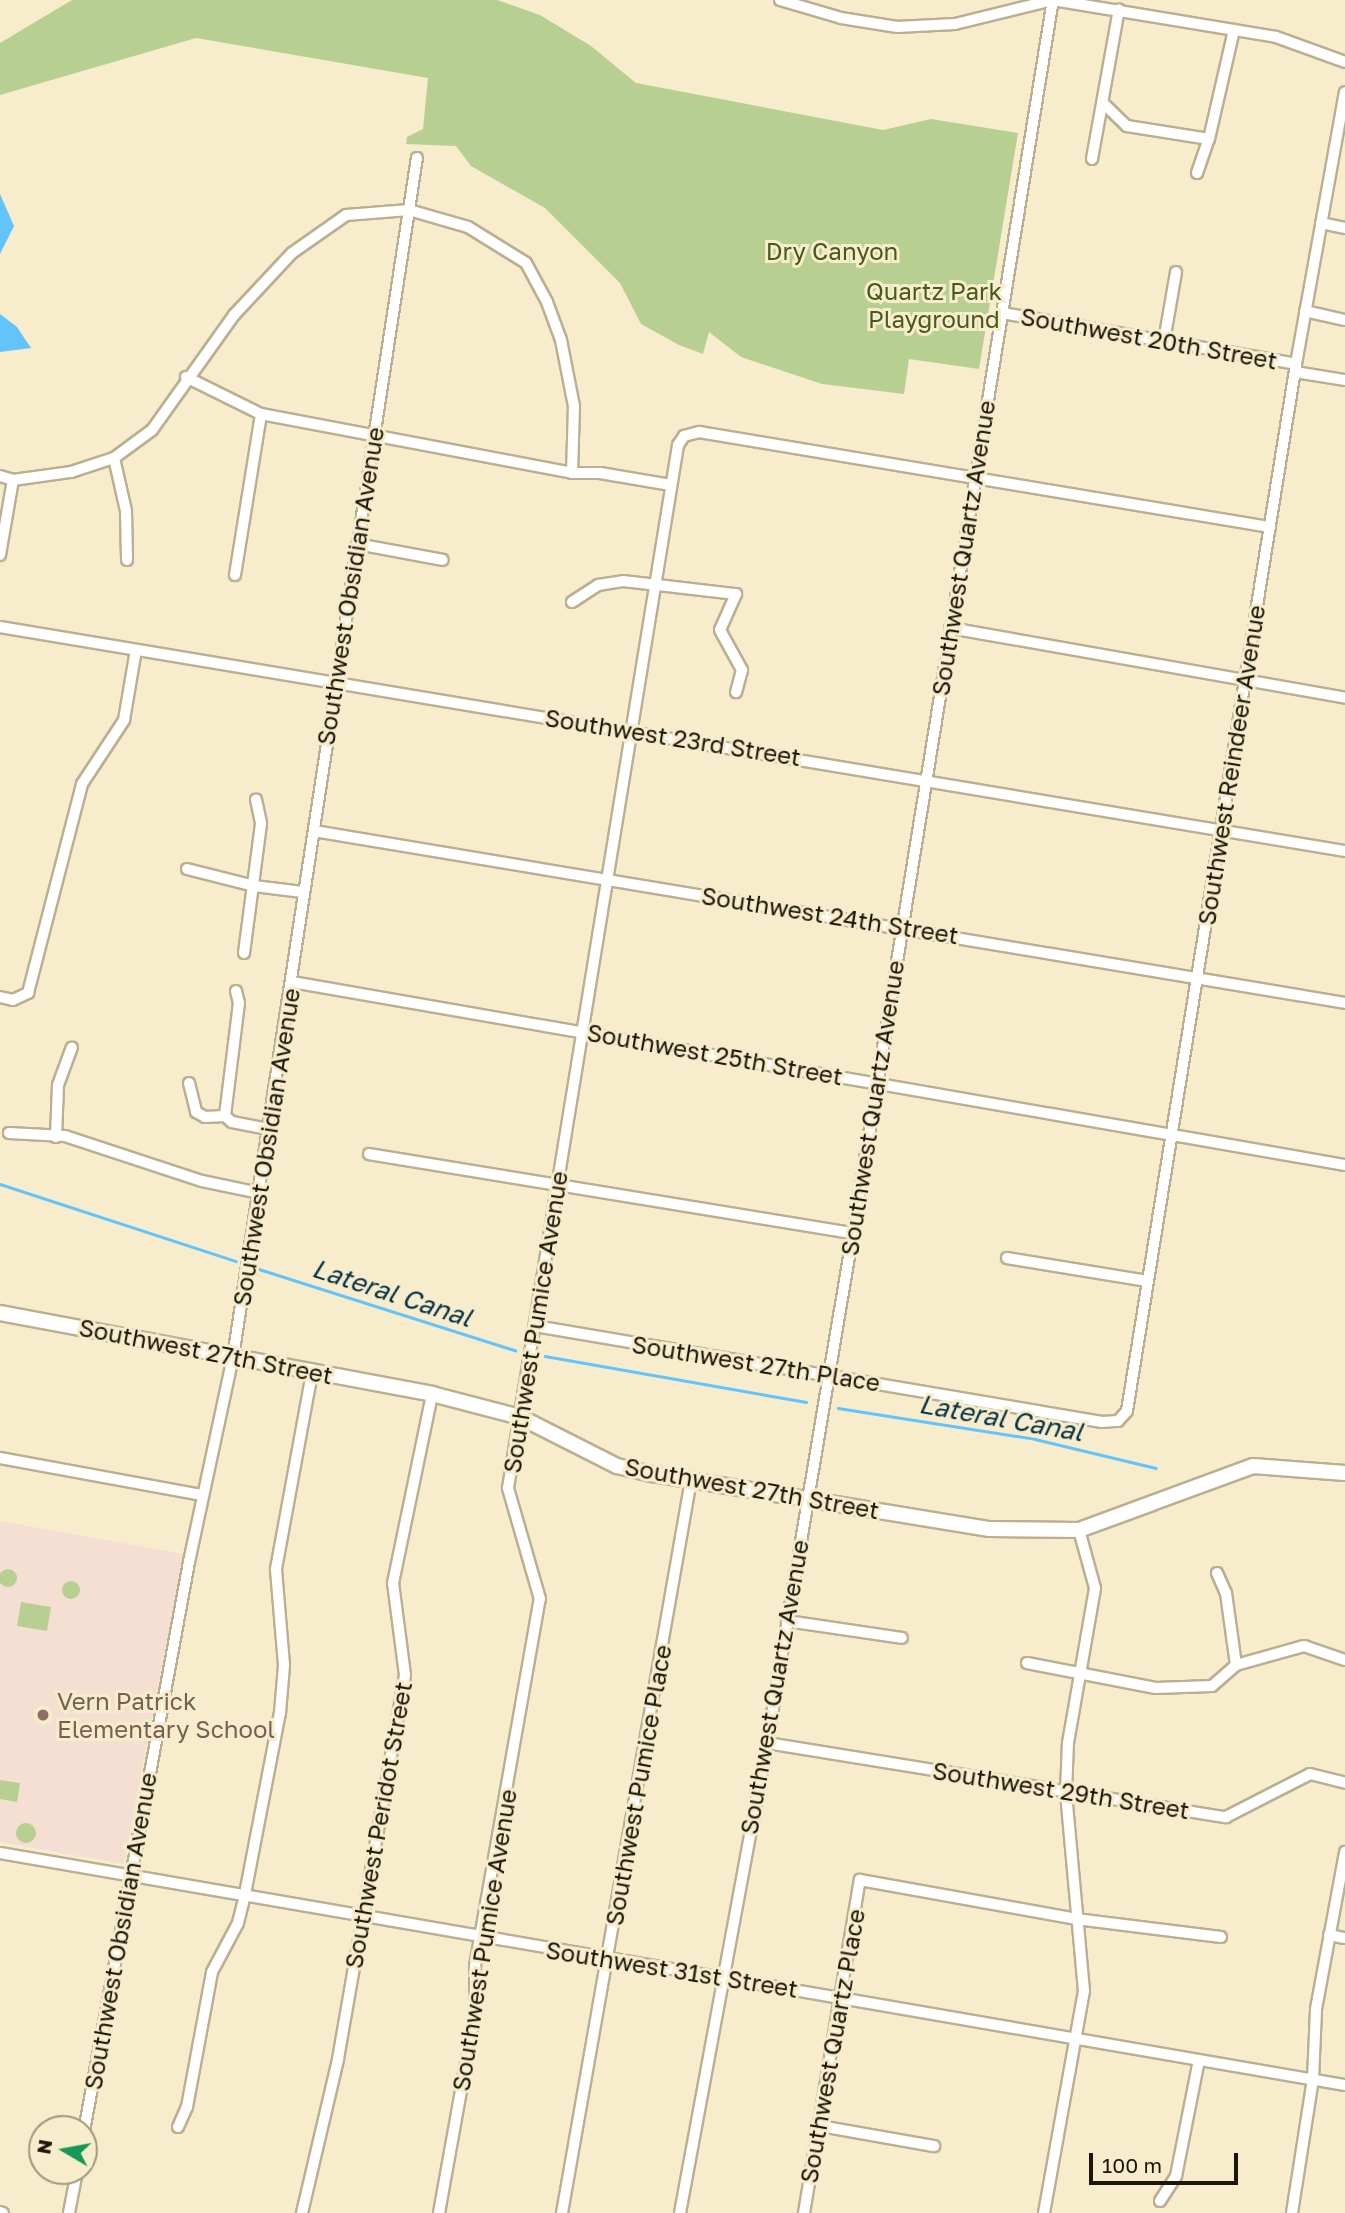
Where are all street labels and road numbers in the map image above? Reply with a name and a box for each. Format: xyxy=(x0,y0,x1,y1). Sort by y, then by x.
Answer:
street label: Southwest 20th Street xyxy=(1018,301,1280,375)
street label: Southwest Quartz Avenue xyxy=(925,398,1001,698)
street label: Southwest Obsidian Avenue xyxy=(311,425,389,747)
street label: Southwest Reindeer Avenue xyxy=(1191,603,1271,927)
street label: Southwest 23rd Street xyxy=(543,703,803,771)
street label: Southwest 24th Street xyxy=(699,880,961,950)
street label: Southwest Quartz Avenue xyxy=(834,958,910,1258)
street label: Southwest Obsidian Avenue xyxy=(227,986,305,1308)
street label: Southwest 25th Street xyxy=(585,1017,845,1091)
street label: Southwest Pumice Avenue xyxy=(497,1169,573,1475)
street label: Southwest 27th Street xyxy=(77,1312,335,1390)
street label: Southwest 27th Place xyxy=(630,1329,882,1397)
street label: Southwest 27th Street xyxy=(623,1451,881,1525)
street label: Southwest Quartz Avenue xyxy=(734,1537,814,1837)
street label: Southwest Pumice Place xyxy=(599,1642,677,1928)
street label: Southwest Peridot Street xyxy=(339,1679,417,1971)
street label: Southwest 29th Street xyxy=(931,1755,1191,1825)
street label: Southwest Obsidian Avenue xyxy=(78,1770,162,2092)
street label: Southwest Pumice Avenue xyxy=(446,1787,522,2093)
street label: Southwest Quartz Place xyxy=(794,1907,870,2185)
street label: Southwest 31st Street xyxy=(544,1935,800,2003)

